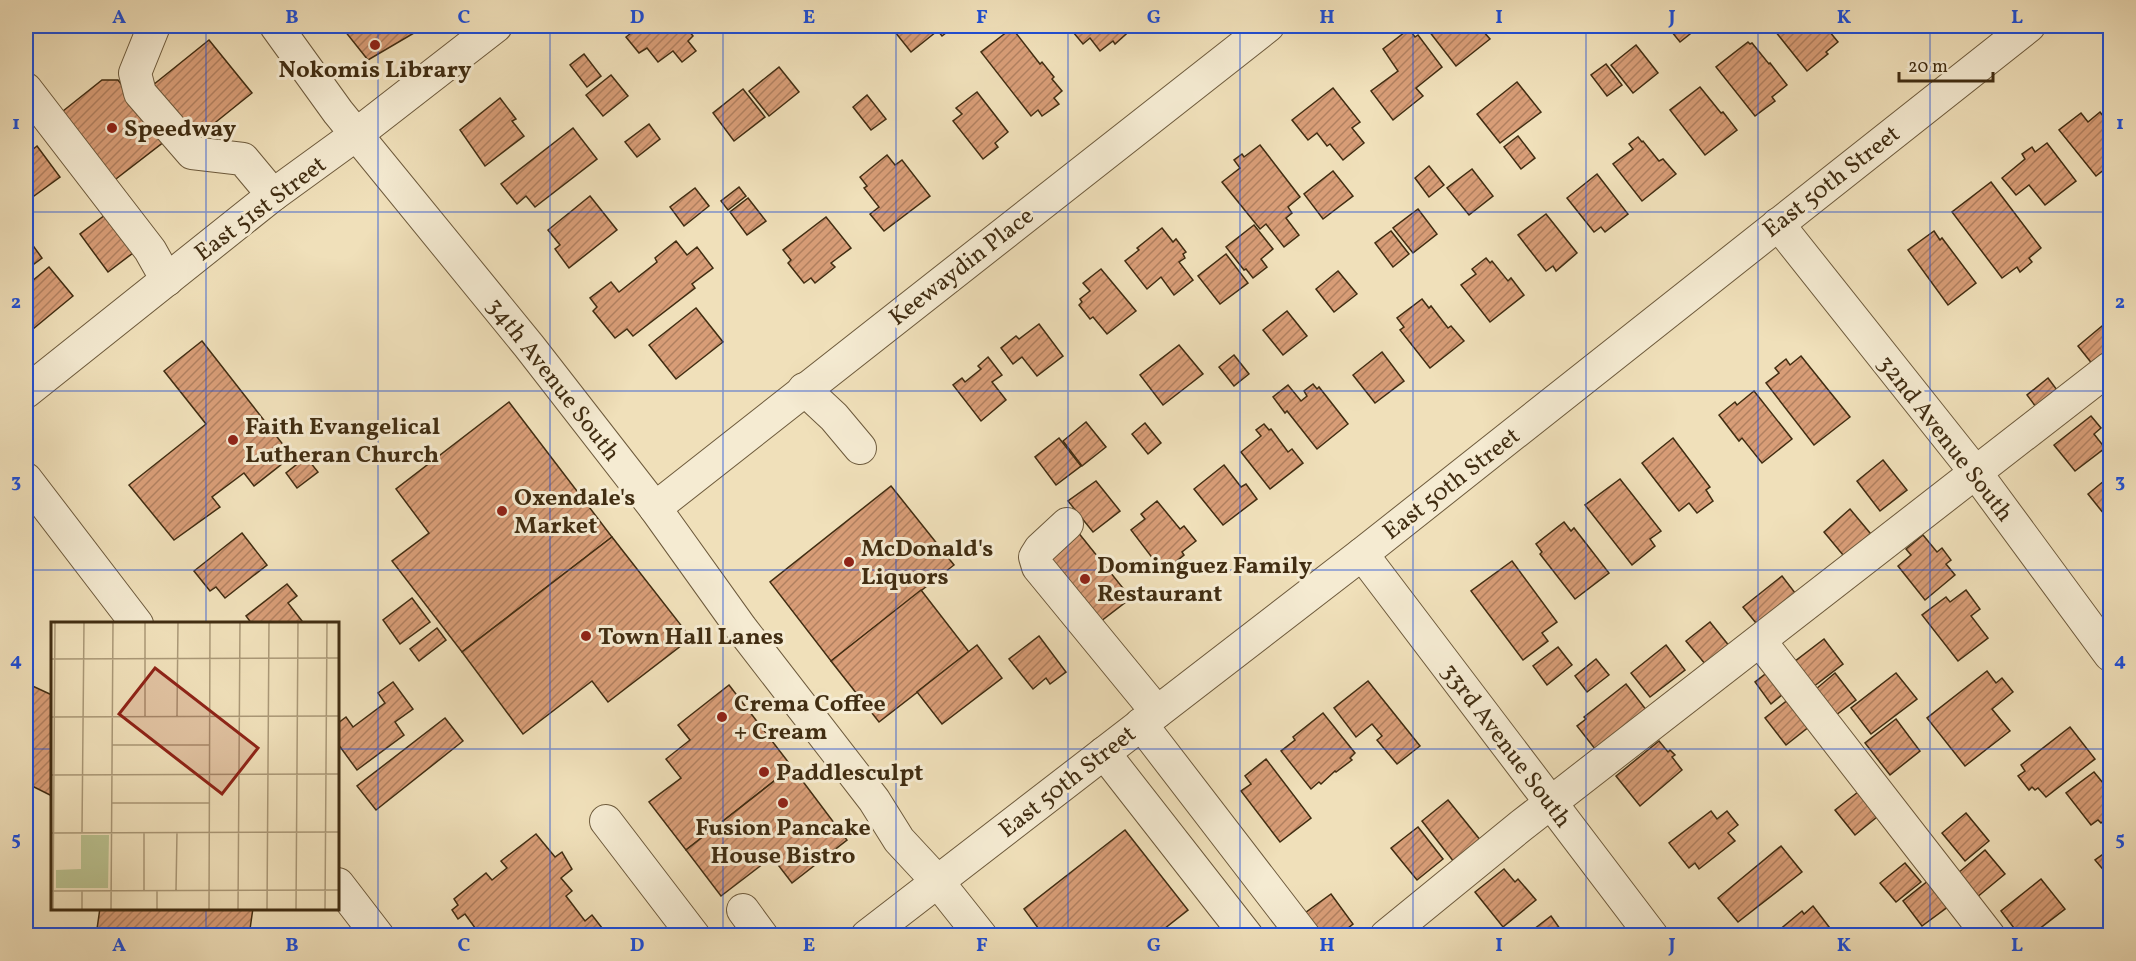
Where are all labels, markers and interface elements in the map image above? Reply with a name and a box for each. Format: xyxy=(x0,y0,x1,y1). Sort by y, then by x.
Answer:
text: A xyxy=(112,4,126,32)
text: B xyxy=(285,4,299,32)
text: C xyxy=(458,4,471,32)
text: D xyxy=(630,4,644,32)
text: E xyxy=(803,4,815,32)
text: F xyxy=(976,4,988,32)
text: G xyxy=(1147,4,1161,32)
text: H xyxy=(1319,4,1335,32)
text: I xyxy=(1495,4,1503,32)
text: J xyxy=(1667,4,1676,32)
text: K xyxy=(1837,4,1852,32)
text: L xyxy=(2011,4,2023,32)
marker: Nokomis Library xyxy=(368,38,382,52)
scale bar xyxy=(1899,45,1994,83)
place label: Nokomis Library xyxy=(279,54,472,88)
text: 20 m xyxy=(1908,55,1948,80)
text: 1 xyxy=(12,110,20,138)
text: 1 xyxy=(2116,110,2124,138)
place label: Speedway xyxy=(124,113,237,147)
street label: East 50th Street xyxy=(1756,118,1908,247)
marker: Speedway xyxy=(105,121,119,135)
street label: East 51st Street xyxy=(188,149,334,270)
street label: Keewaydin Place xyxy=(883,200,1042,335)
text: 2 xyxy=(11,289,21,317)
text: 2 xyxy=(2115,289,2125,317)
street label: 34th Avenue South xyxy=(478,291,627,469)
street label: 32nd Avenue South xyxy=(1868,349,2020,530)
place label: Faith Evangelical Lutheran Church xyxy=(245,411,440,473)
street label: East 50th Street xyxy=(1376,420,1528,549)
marker: Faith Evangelical Lutheran Church xyxy=(226,433,240,447)
text: 3 xyxy=(11,468,21,496)
text: 3 xyxy=(2115,468,2125,496)
place label: Oxendale's Market xyxy=(514,482,635,544)
marker: Oxendale's Market xyxy=(495,504,509,518)
place label: McDonald's Liquors xyxy=(861,533,993,595)
place label: Dominguez Family Restaurant xyxy=(1097,550,1313,612)
marker: McDonald's Liquors xyxy=(842,555,856,569)
marker: Dominguez Family Restaurant xyxy=(1078,572,1092,586)
place label: Town Hall Lanes xyxy=(598,621,784,655)
inset map xyxy=(51,622,339,910)
marker: Town Hall Lanes xyxy=(579,629,593,643)
text: 4 xyxy=(10,647,22,675)
text: 4 xyxy=(2114,647,2126,675)
street label: 33rd Avenue South xyxy=(1432,657,1579,836)
place label: Crema Coffee + Cream xyxy=(734,688,886,750)
marker: Crema Coffee + Cream xyxy=(715,710,729,724)
street label: East 50th Street xyxy=(992,718,1144,847)
place label: Paddlesculpt xyxy=(776,757,923,791)
marker: Paddlesculpt xyxy=(757,765,771,779)
marker: Fusion Pancake House Bistro xyxy=(776,796,790,810)
place label: Fusion Pancake House Bistro xyxy=(695,812,871,874)
text: 5 xyxy=(11,826,21,854)
text: 5 xyxy=(2115,826,2125,854)
text: A xyxy=(112,932,126,960)
text: B xyxy=(285,932,299,960)
text: C xyxy=(458,932,471,960)
text: D xyxy=(630,932,644,960)
text: E xyxy=(803,932,815,960)
text: F xyxy=(976,932,988,960)
text: G xyxy=(1147,932,1161,960)
text: H xyxy=(1319,932,1335,960)
text: I xyxy=(1495,932,1503,960)
text: J xyxy=(1667,932,1676,960)
text: K xyxy=(1837,932,1852,960)
text: L xyxy=(2011,932,2023,960)

